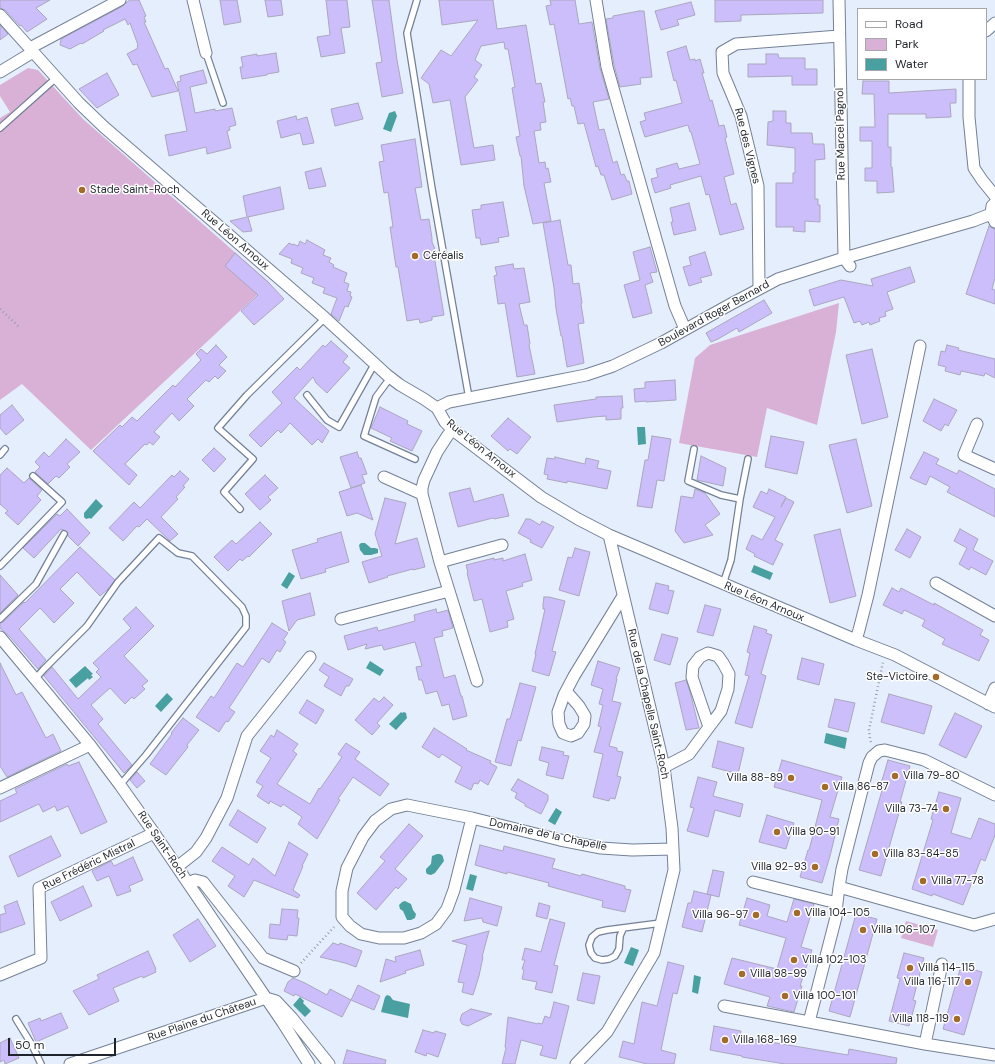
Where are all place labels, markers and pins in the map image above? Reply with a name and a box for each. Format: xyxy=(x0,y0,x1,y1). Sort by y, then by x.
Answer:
place label: Stade Saint-Roch xyxy=(90,183,180,197)
marker: Stade Saint-Roch xyxy=(77,185,87,195)
place label: Céréalis xyxy=(423,249,464,263)
marker: Céréalis xyxy=(410,251,420,261)
place label: Ste-Victoire xyxy=(866,670,928,684)
marker: Ste-Victoire xyxy=(931,672,941,682)
place label: Villa 79-80 xyxy=(903,769,959,783)
place label: Villa 88-89 xyxy=(727,771,783,785)
marker: Villa 79-80 xyxy=(890,771,900,781)
marker: Villa 88-89 xyxy=(786,773,796,783)
place label: Villa 86-87 xyxy=(833,780,889,794)
marker: Villa 86-87 xyxy=(820,782,830,792)
place label: Villa 73-74 xyxy=(885,802,938,816)
marker: Villa 73-74 xyxy=(941,804,951,814)
place label: Villa 90-91 xyxy=(785,825,839,839)
marker: Villa 90-91 xyxy=(772,827,782,837)
place label: Villa 83-84-85 xyxy=(883,847,959,861)
marker: Villa 83-84-85 xyxy=(870,849,880,859)
place label: Villa 92-93 xyxy=(751,860,807,874)
marker: Villa 92-93 xyxy=(810,862,820,872)
place label: Villa 77-78 xyxy=(931,874,984,888)
marker: Villa 77-78 xyxy=(918,876,928,886)
place label: Villa 104-105 xyxy=(805,906,870,920)
place label: Villa 96-97 xyxy=(692,908,748,922)
marker: Villa 104-105 xyxy=(792,908,802,918)
marker: Villa 96-97 xyxy=(751,910,761,920)
place label: Villa 106-107 xyxy=(871,923,935,937)
marker: Villa 106-107 xyxy=(858,925,868,935)
place label: Villa 102-103 xyxy=(802,953,866,967)
marker: Villa 102-103 xyxy=(789,955,799,965)
place label: Villa 114-115 xyxy=(918,961,975,975)
marker: Villa 114-115 xyxy=(905,963,915,973)
place label: Villa 98-99 xyxy=(750,967,807,981)
marker: Villa 98-99 xyxy=(737,969,747,979)
place label: Villa 116-117 xyxy=(904,975,960,989)
marker: Villa 116-117 xyxy=(963,977,973,987)
place label: Villa 100-101 xyxy=(793,989,856,1003)
marker: Villa 100-101 xyxy=(780,991,790,1001)
place label: Villa 118-119 xyxy=(892,1012,949,1026)
marker: Villa 118-119 xyxy=(952,1014,962,1024)
place label: Villa 168-169 xyxy=(733,1033,797,1047)
marker: Villa 168-169 xyxy=(720,1035,730,1045)

